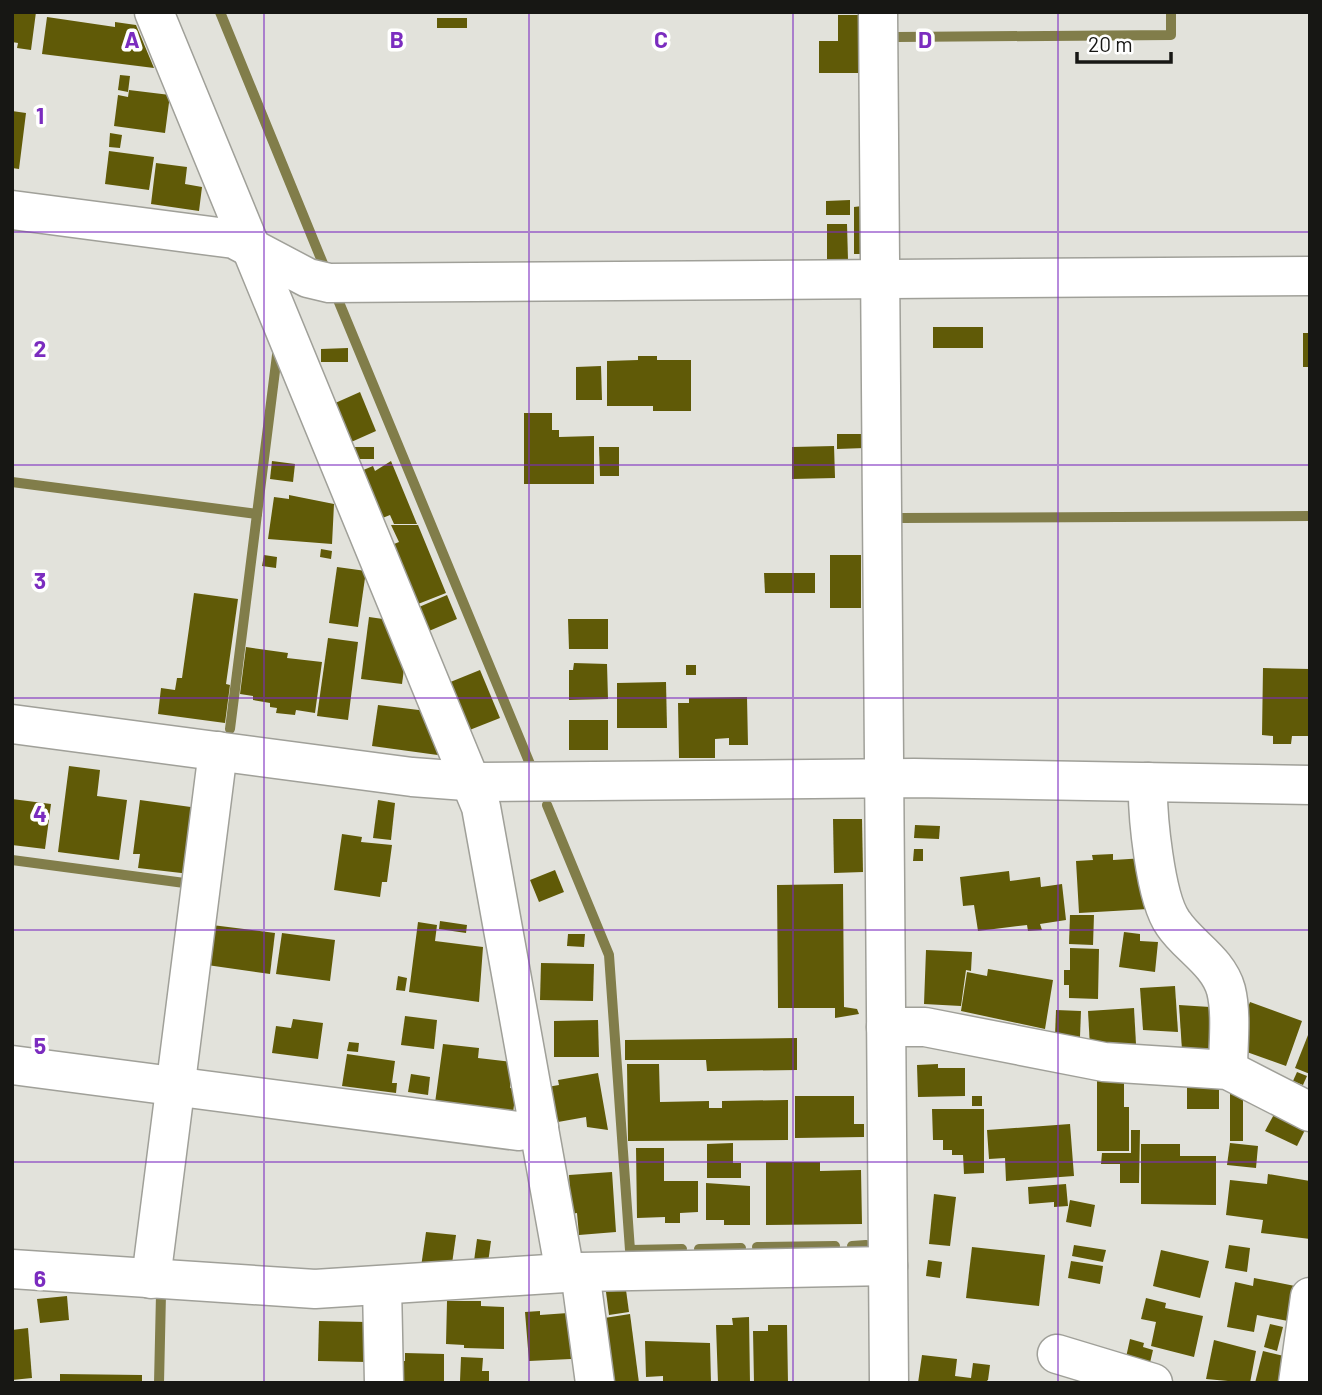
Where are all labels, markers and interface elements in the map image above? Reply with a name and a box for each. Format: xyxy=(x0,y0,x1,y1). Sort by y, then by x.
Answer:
scale bar xyxy=(1077,21,1172,65)
text: A xyxy=(124,25,140,53)
text: B xyxy=(390,25,404,53)
text: C xyxy=(654,25,668,53)
text: D xyxy=(918,25,932,53)
text: 20 m xyxy=(1088,31,1133,56)
text: 1 xyxy=(36,101,44,129)
text: 2 xyxy=(34,334,46,362)
text: 3 xyxy=(34,566,46,594)
text: 4 xyxy=(33,799,47,827)
text: 5 xyxy=(34,1031,46,1059)
text: 6 xyxy=(34,1264,46,1292)

